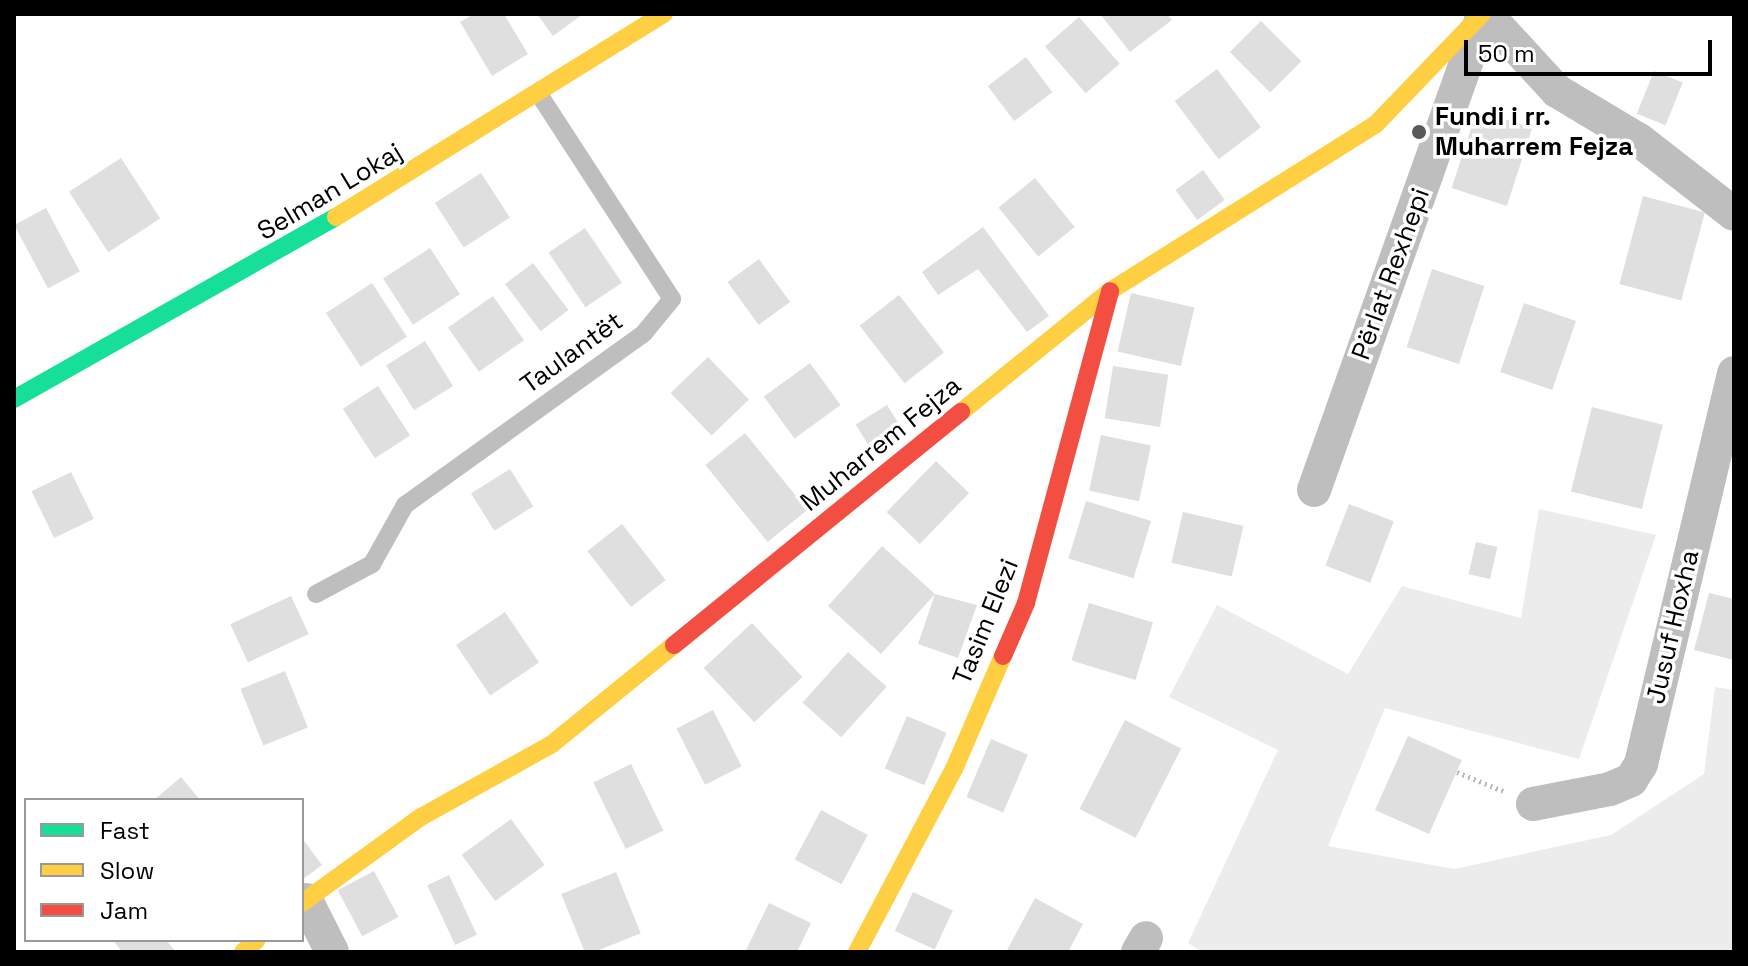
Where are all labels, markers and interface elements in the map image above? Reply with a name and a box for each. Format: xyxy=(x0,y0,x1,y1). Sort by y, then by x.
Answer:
scale bar xyxy=(1468,24,1716,74)
text: 50 m xyxy=(1478,38,1535,69)
place label: Fundi i rr. Muharrem Fejza xyxy=(1435,101,1633,162)
marker: Fundi i rr. Muharrem Fejza xyxy=(1410,123,1428,141)
street label: Selman Lokaj xyxy=(252,137,408,247)
street label: Përlat Rexhepi xyxy=(1346,184,1436,364)
street label: Taulantët xyxy=(515,305,629,401)
street label: Muharrem Fejza xyxy=(795,370,967,518)
street label: Jusuf Hoxha xyxy=(1640,547,1706,707)
street label: Tasim Elezi xyxy=(947,555,1025,689)
legend xyxy=(24,798,304,942)
text: Fast xyxy=(100,815,150,846)
text: Slow xyxy=(100,855,154,886)
text: Jam xyxy=(100,895,148,926)

